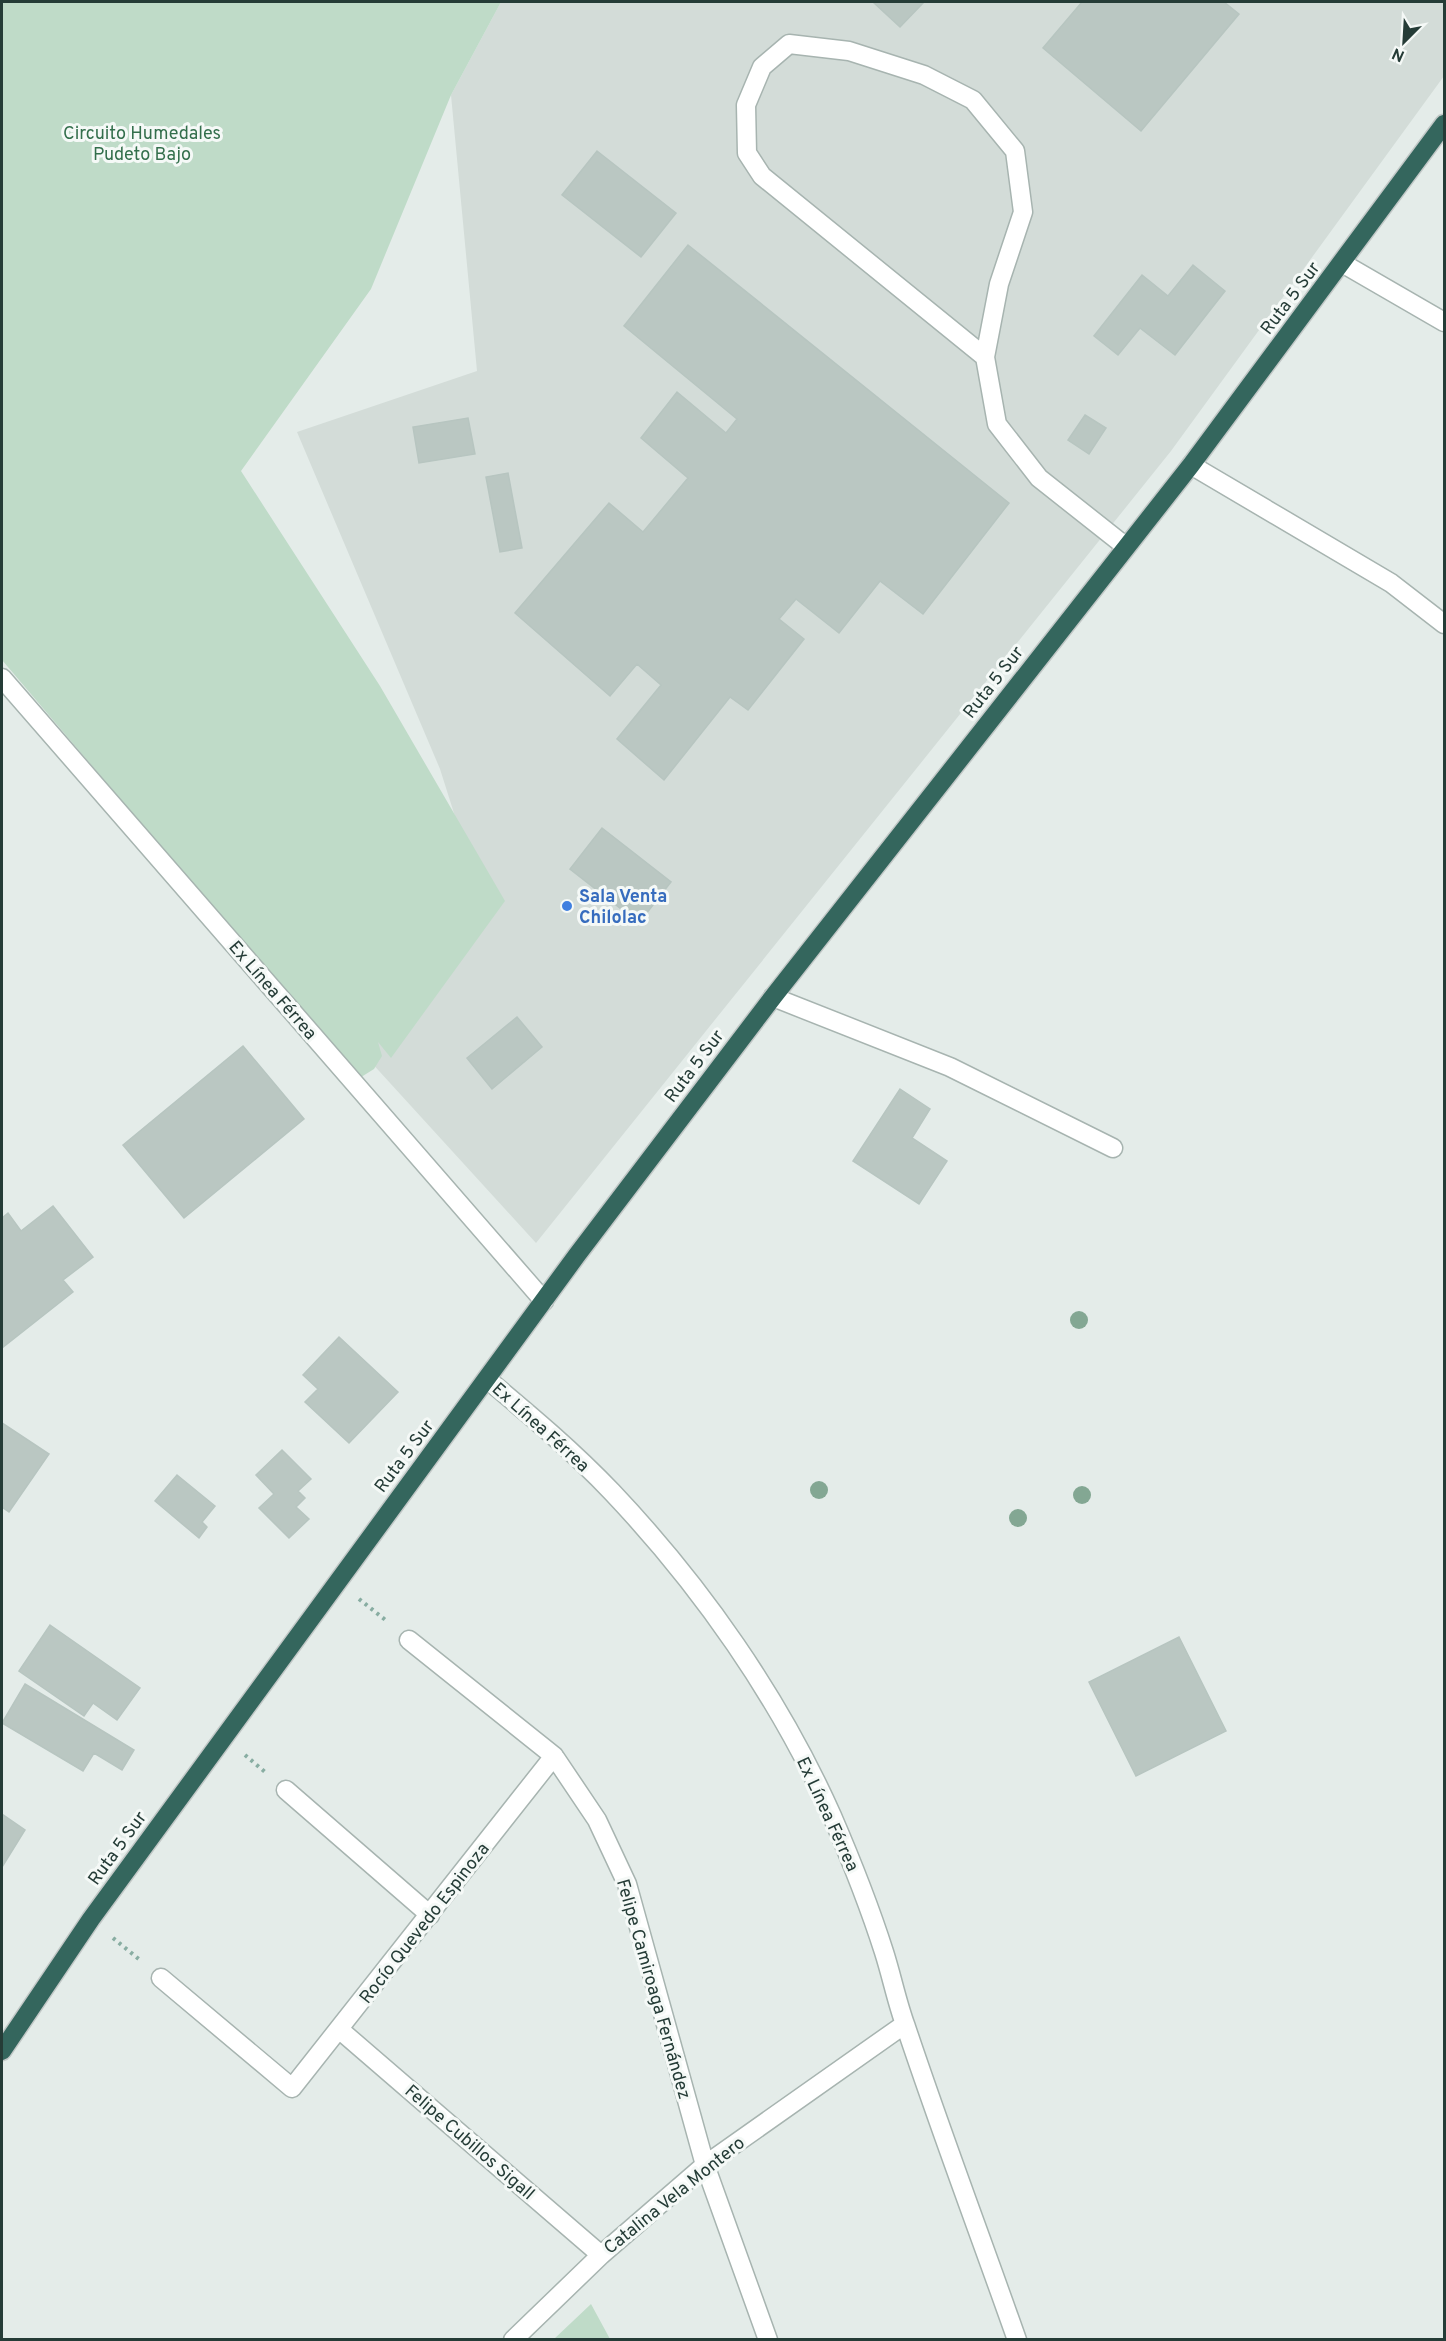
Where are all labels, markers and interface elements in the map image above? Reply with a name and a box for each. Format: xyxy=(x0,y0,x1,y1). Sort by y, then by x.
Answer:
north arrow xyxy=(1374,12,1434,72)
text: N xyxy=(1389,42,1408,65)
park label: Circuito Humedales Pudeto Bajo xyxy=(63,123,221,167)
street label: Ruta 5 Sur xyxy=(1256,258,1326,340)
street label: Ruta 5 Sur xyxy=(959,642,1030,724)
place label: Sala Venta Chilolac xyxy=(579,886,667,930)
marker: Sala Venta Chilolac xyxy=(560,899,574,913)
street label: Ex Línea Férrea xyxy=(223,937,321,1045)
street label: Ruta 5 Sur xyxy=(660,1026,730,1108)
street label: Ex Línea Férrea xyxy=(486,1378,594,1478)
street label: Ruta 5 Sur xyxy=(370,1416,440,1498)
street label: Ex Línea Férrea xyxy=(790,1754,863,1875)
street label: Ruta 5 Sur xyxy=(84,1807,153,1890)
street label: Rocío Quevedo Espinoza xyxy=(355,1839,495,2009)
street label: Felipe Camiroaga Fernández xyxy=(610,1877,695,2102)
street label: Felipe Cubillos Sigall xyxy=(399,2080,539,2206)
street label: Catalina Vela Montero xyxy=(600,2132,750,2260)

